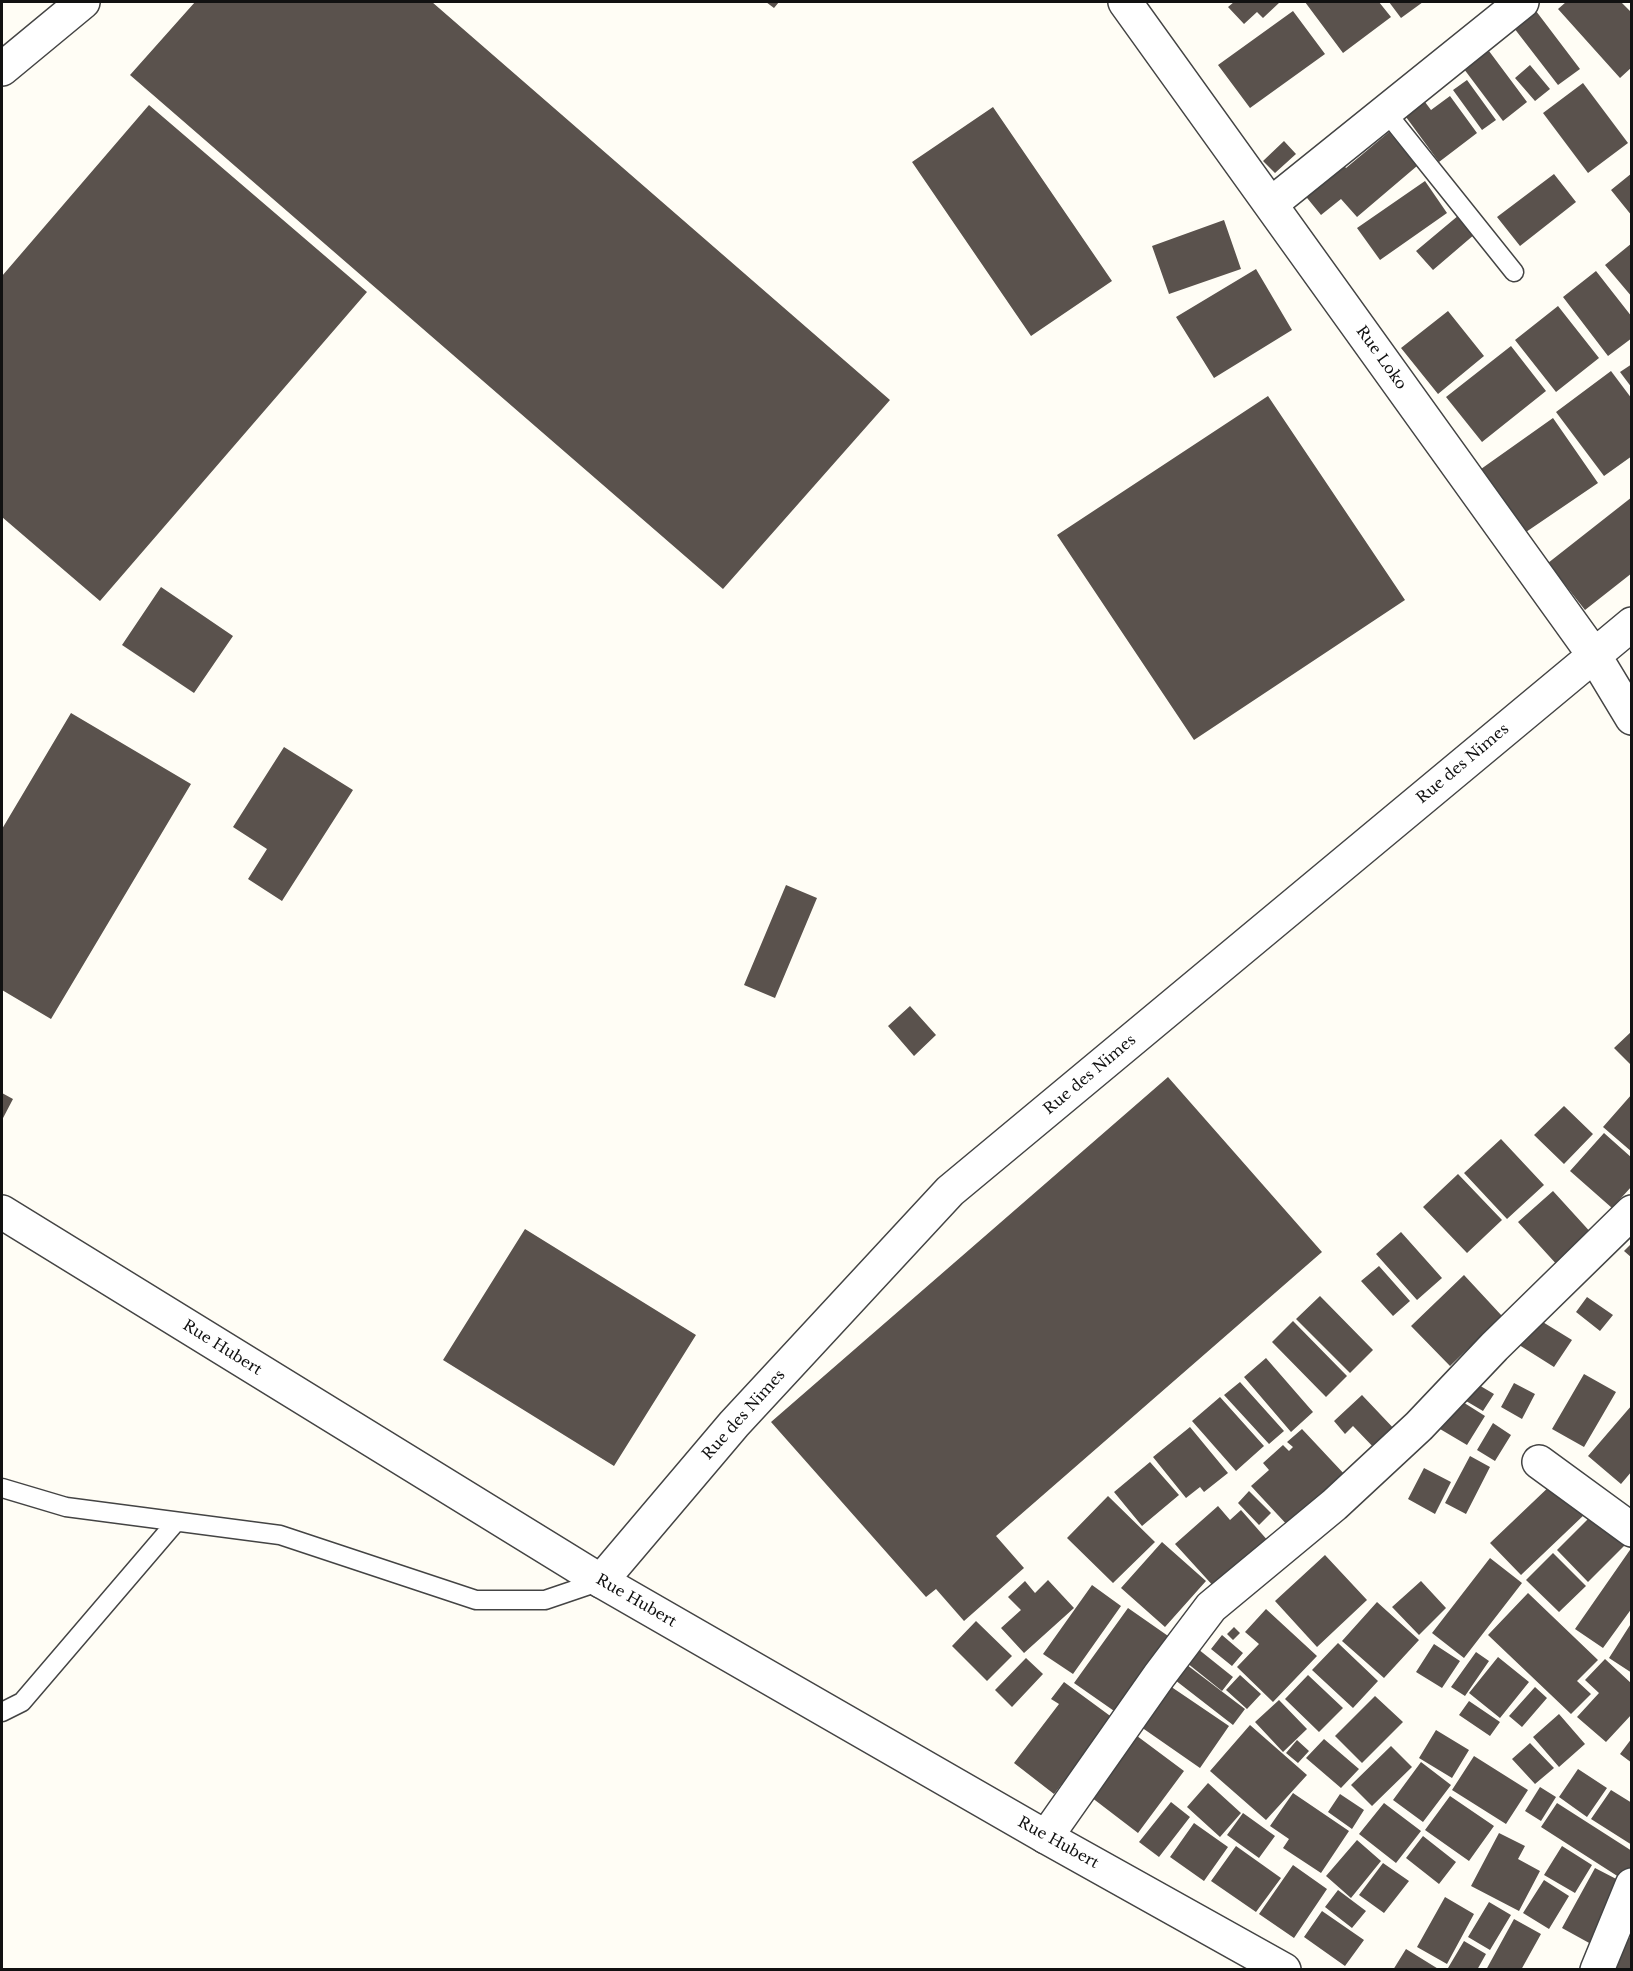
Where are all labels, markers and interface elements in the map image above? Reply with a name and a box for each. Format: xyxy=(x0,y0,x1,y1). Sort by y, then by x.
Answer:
street label: Rue Loko xyxy=(1352,323,1410,393)
street label: Rue des Nimes xyxy=(1413,720,1513,808)
street label: Rue des Nimes xyxy=(1040,1031,1140,1119)
street label: Rue Hubert xyxy=(179,1317,265,1379)
street label: Rue des Nimes xyxy=(699,1366,789,1464)
street label: Rue Hubert xyxy=(593,1571,679,1631)
street label: Rue Hubert xyxy=(1014,1813,1102,1873)

